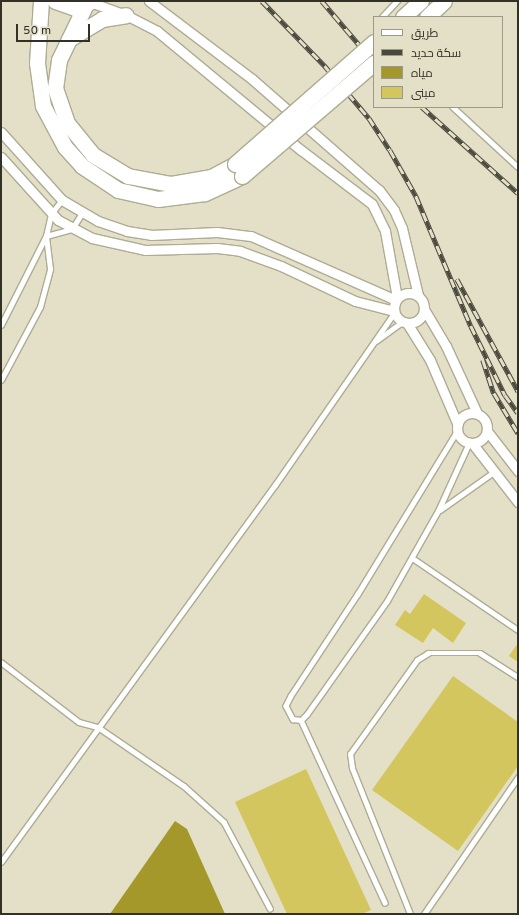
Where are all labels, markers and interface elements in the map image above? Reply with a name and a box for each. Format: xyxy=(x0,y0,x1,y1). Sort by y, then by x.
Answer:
scale bar xyxy=(18,16,92,42)
legend xyxy=(373,16,503,108)
text: 50 m xyxy=(23,23,51,39)
text: طريق xyxy=(411,26,438,42)
text: سكة حديد xyxy=(411,46,461,62)
text: مياه xyxy=(411,66,433,82)
text: مبنى xyxy=(411,86,436,102)

